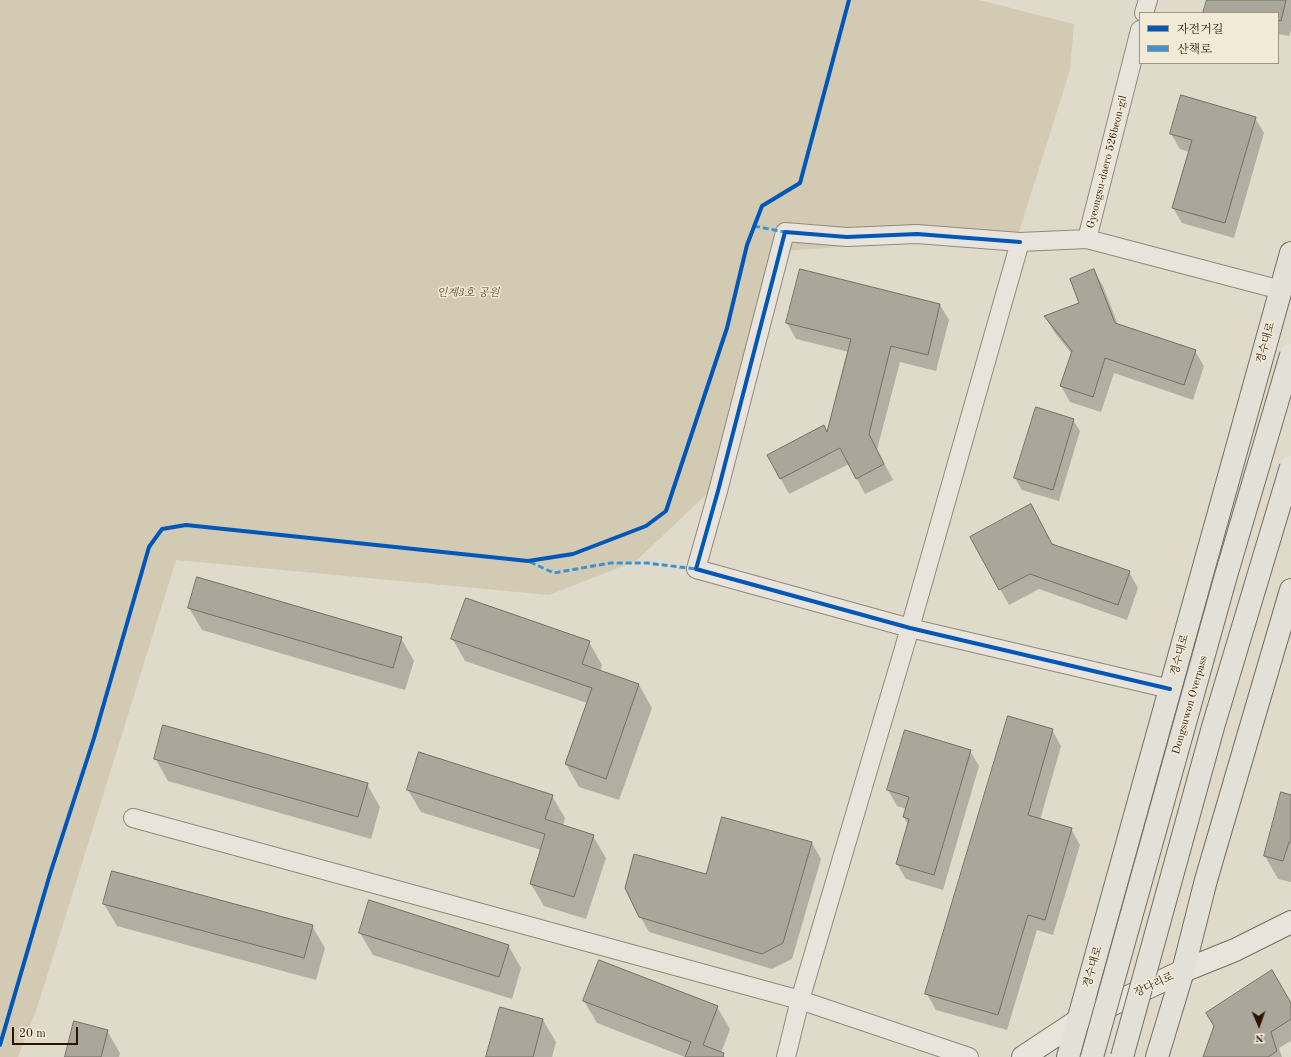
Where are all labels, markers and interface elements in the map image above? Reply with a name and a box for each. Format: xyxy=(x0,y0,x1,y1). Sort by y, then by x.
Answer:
legend xyxy=(1139,12,1279,64)
text: 자전거길 xyxy=(1177,24,1223,36)
text: 산책로 xyxy=(1177,44,1212,56)
street label: Gyeongsu-daero 526beon-gil xyxy=(1084,94,1130,230)
park label: 인계3호 공원 xyxy=(437,286,499,300)
street label: 경수대로 xyxy=(1254,321,1278,365)
street label: 경수대로 xyxy=(1168,633,1192,677)
street label: Dongsuwon Overpass xyxy=(1170,654,1210,756)
street label: 경수대로 xyxy=(1081,945,1105,989)
street label: 장다리로 xyxy=(1132,970,1176,1000)
north arrow xyxy=(1239,1005,1279,1045)
scale bar xyxy=(14,1019,80,1045)
text: 20 m xyxy=(19,1028,46,1040)
text: N xyxy=(1255,1032,1264,1043)

